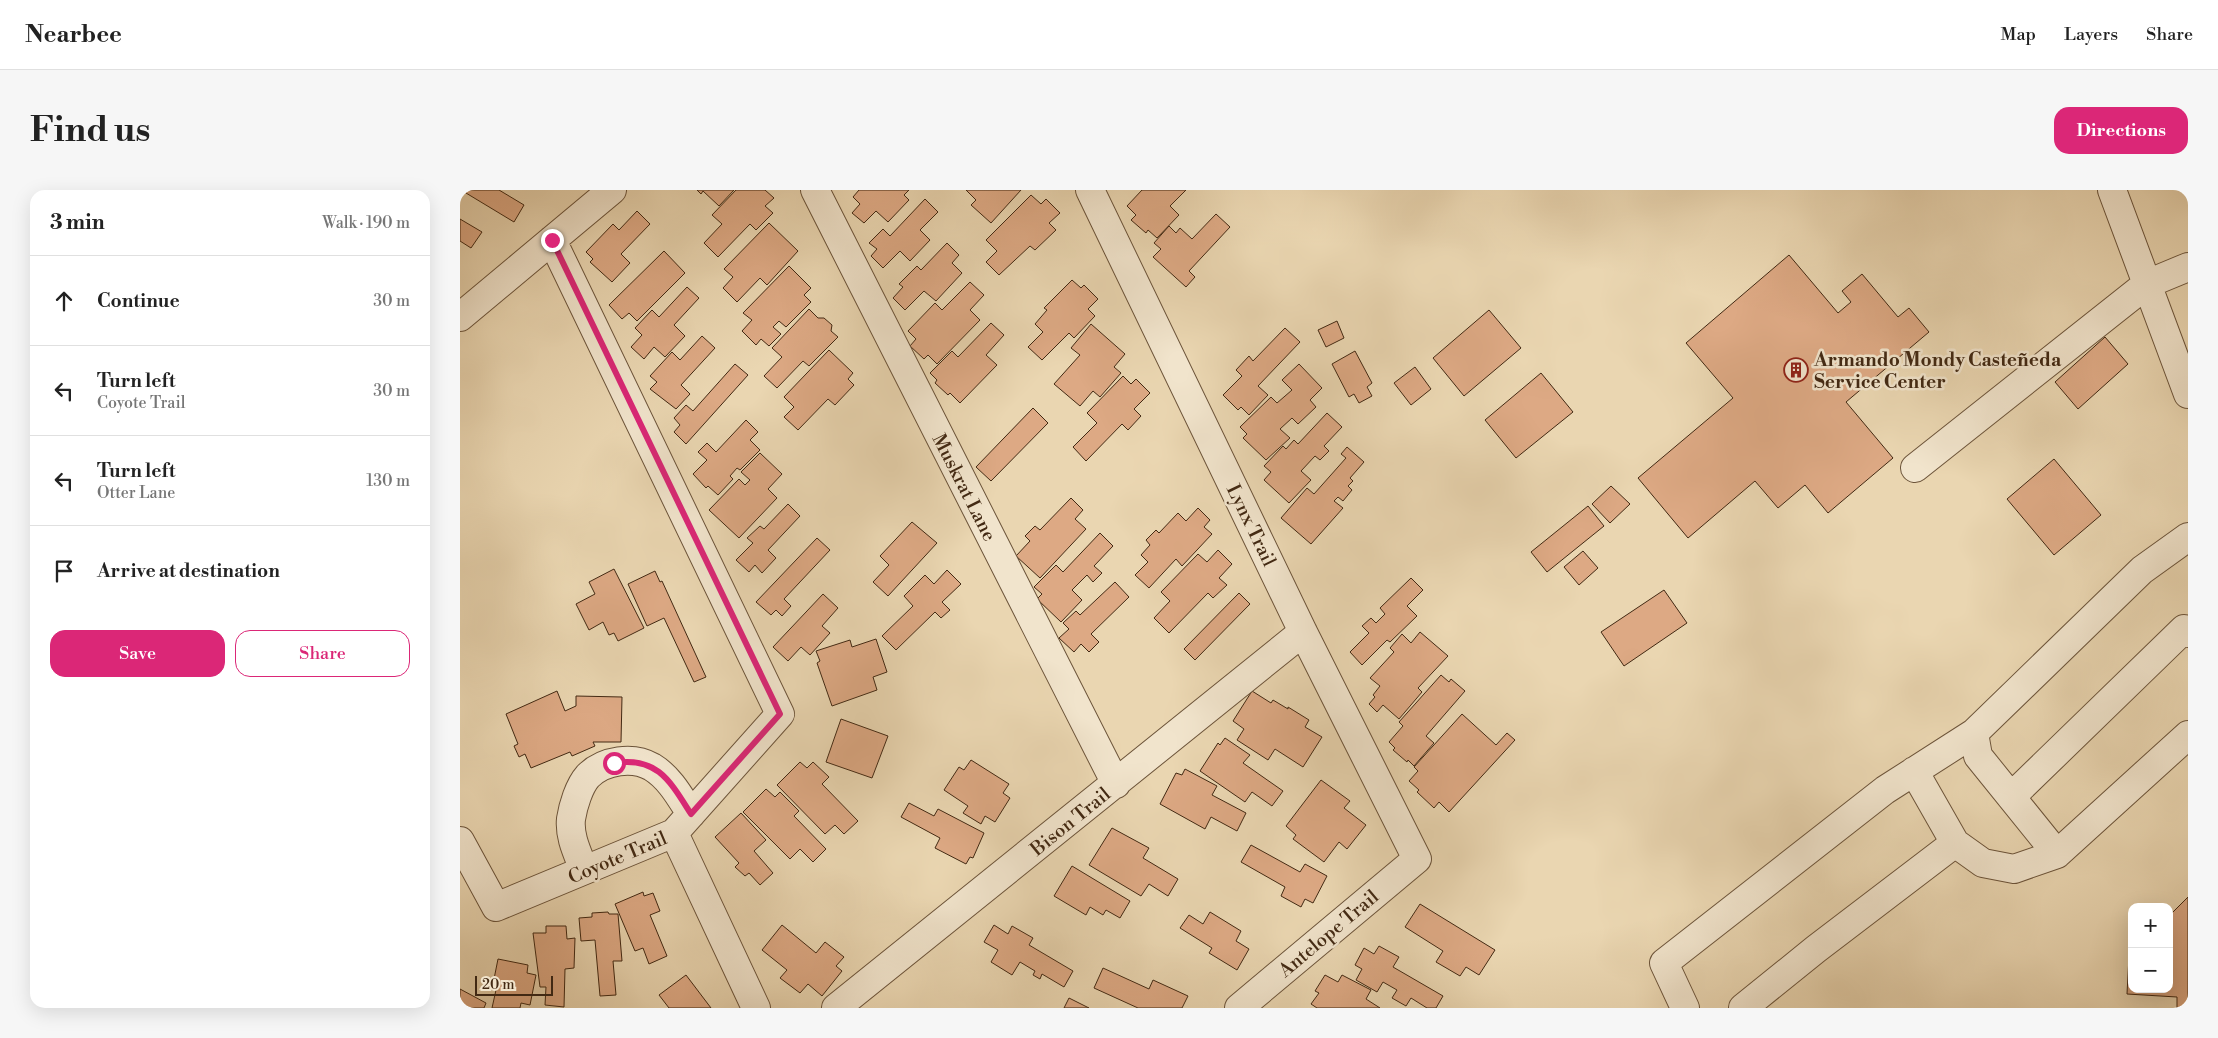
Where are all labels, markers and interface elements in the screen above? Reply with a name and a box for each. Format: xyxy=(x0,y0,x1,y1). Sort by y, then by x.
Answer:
text: Nearbee xyxy=(25,20,122,50)
text: Map xyxy=(2001,23,2036,46)
text: Layers xyxy=(2064,23,2118,46)
text: Share xyxy=(2146,23,2193,46)
button: Directions xyxy=(2054,107,2188,154)
text: Find us xyxy=(30,109,150,152)
text: 3 min xyxy=(50,210,105,236)
text: Walk · 190 m xyxy=(322,213,410,233)
route end xyxy=(541,229,564,252)
icon: ahead xyxy=(50,287,78,315)
text: Continue xyxy=(97,289,180,313)
text: 30 m xyxy=(373,291,410,311)
place label: Armando Mondy Casteñeda Service Center xyxy=(1813,348,2062,394)
building icon: Armando Mondy Casteñeda Service Center xyxy=(1783,357,1809,383)
text: Turn left xyxy=(97,369,176,393)
icon: left xyxy=(50,377,78,405)
text: 30 m xyxy=(373,381,410,401)
text: Coyote Trail xyxy=(97,393,185,413)
street label: Muskrat Lane xyxy=(927,430,1001,545)
text: Turn left xyxy=(97,459,176,483)
icon: left xyxy=(50,467,78,495)
text: 130 m xyxy=(366,471,410,491)
street label: Lynx Trail xyxy=(1221,480,1281,571)
text: Otter Lane xyxy=(97,483,175,503)
icon: arrive xyxy=(50,557,78,585)
text: Arrive at destination xyxy=(97,559,280,583)
button: Save xyxy=(50,630,225,677)
button: Share xyxy=(235,630,410,677)
route start xyxy=(603,752,626,775)
street label: Bison Trail xyxy=(1025,782,1116,862)
street label: Coyote Trail xyxy=(564,826,671,889)
street label: Antelope Trail xyxy=(1273,885,1384,983)
map controls xyxy=(2128,903,2173,993)
button: + xyxy=(2128,903,2173,948)
button: − xyxy=(2128,948,2173,993)
scale bar xyxy=(475,973,552,996)
text: 20 m xyxy=(482,976,514,994)

